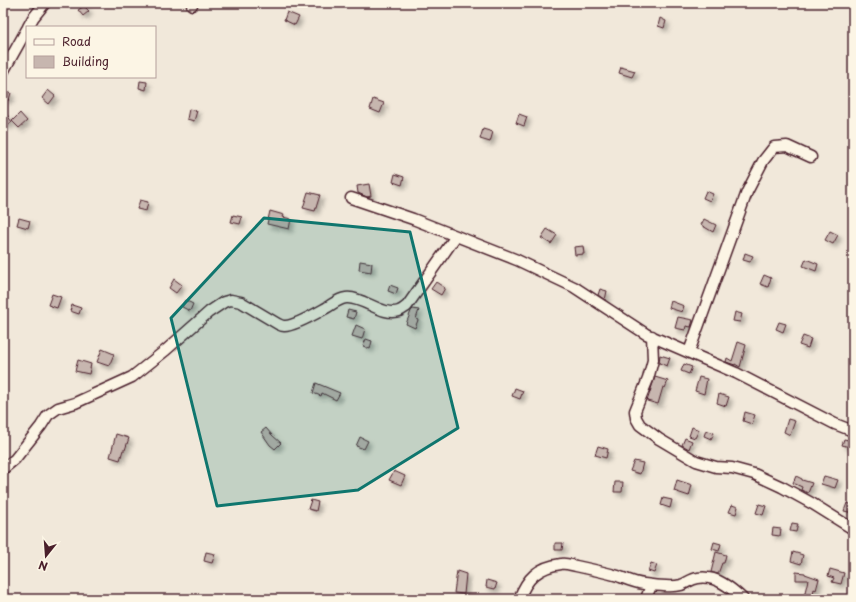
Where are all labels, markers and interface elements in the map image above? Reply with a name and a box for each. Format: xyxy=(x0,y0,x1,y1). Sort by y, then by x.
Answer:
legend xyxy=(26,26,156,78)
text: Road xyxy=(62,32,91,50)
text: Building xyxy=(62,52,109,70)
north arrow xyxy=(26,536,66,576)
text: N xyxy=(36,557,50,575)

